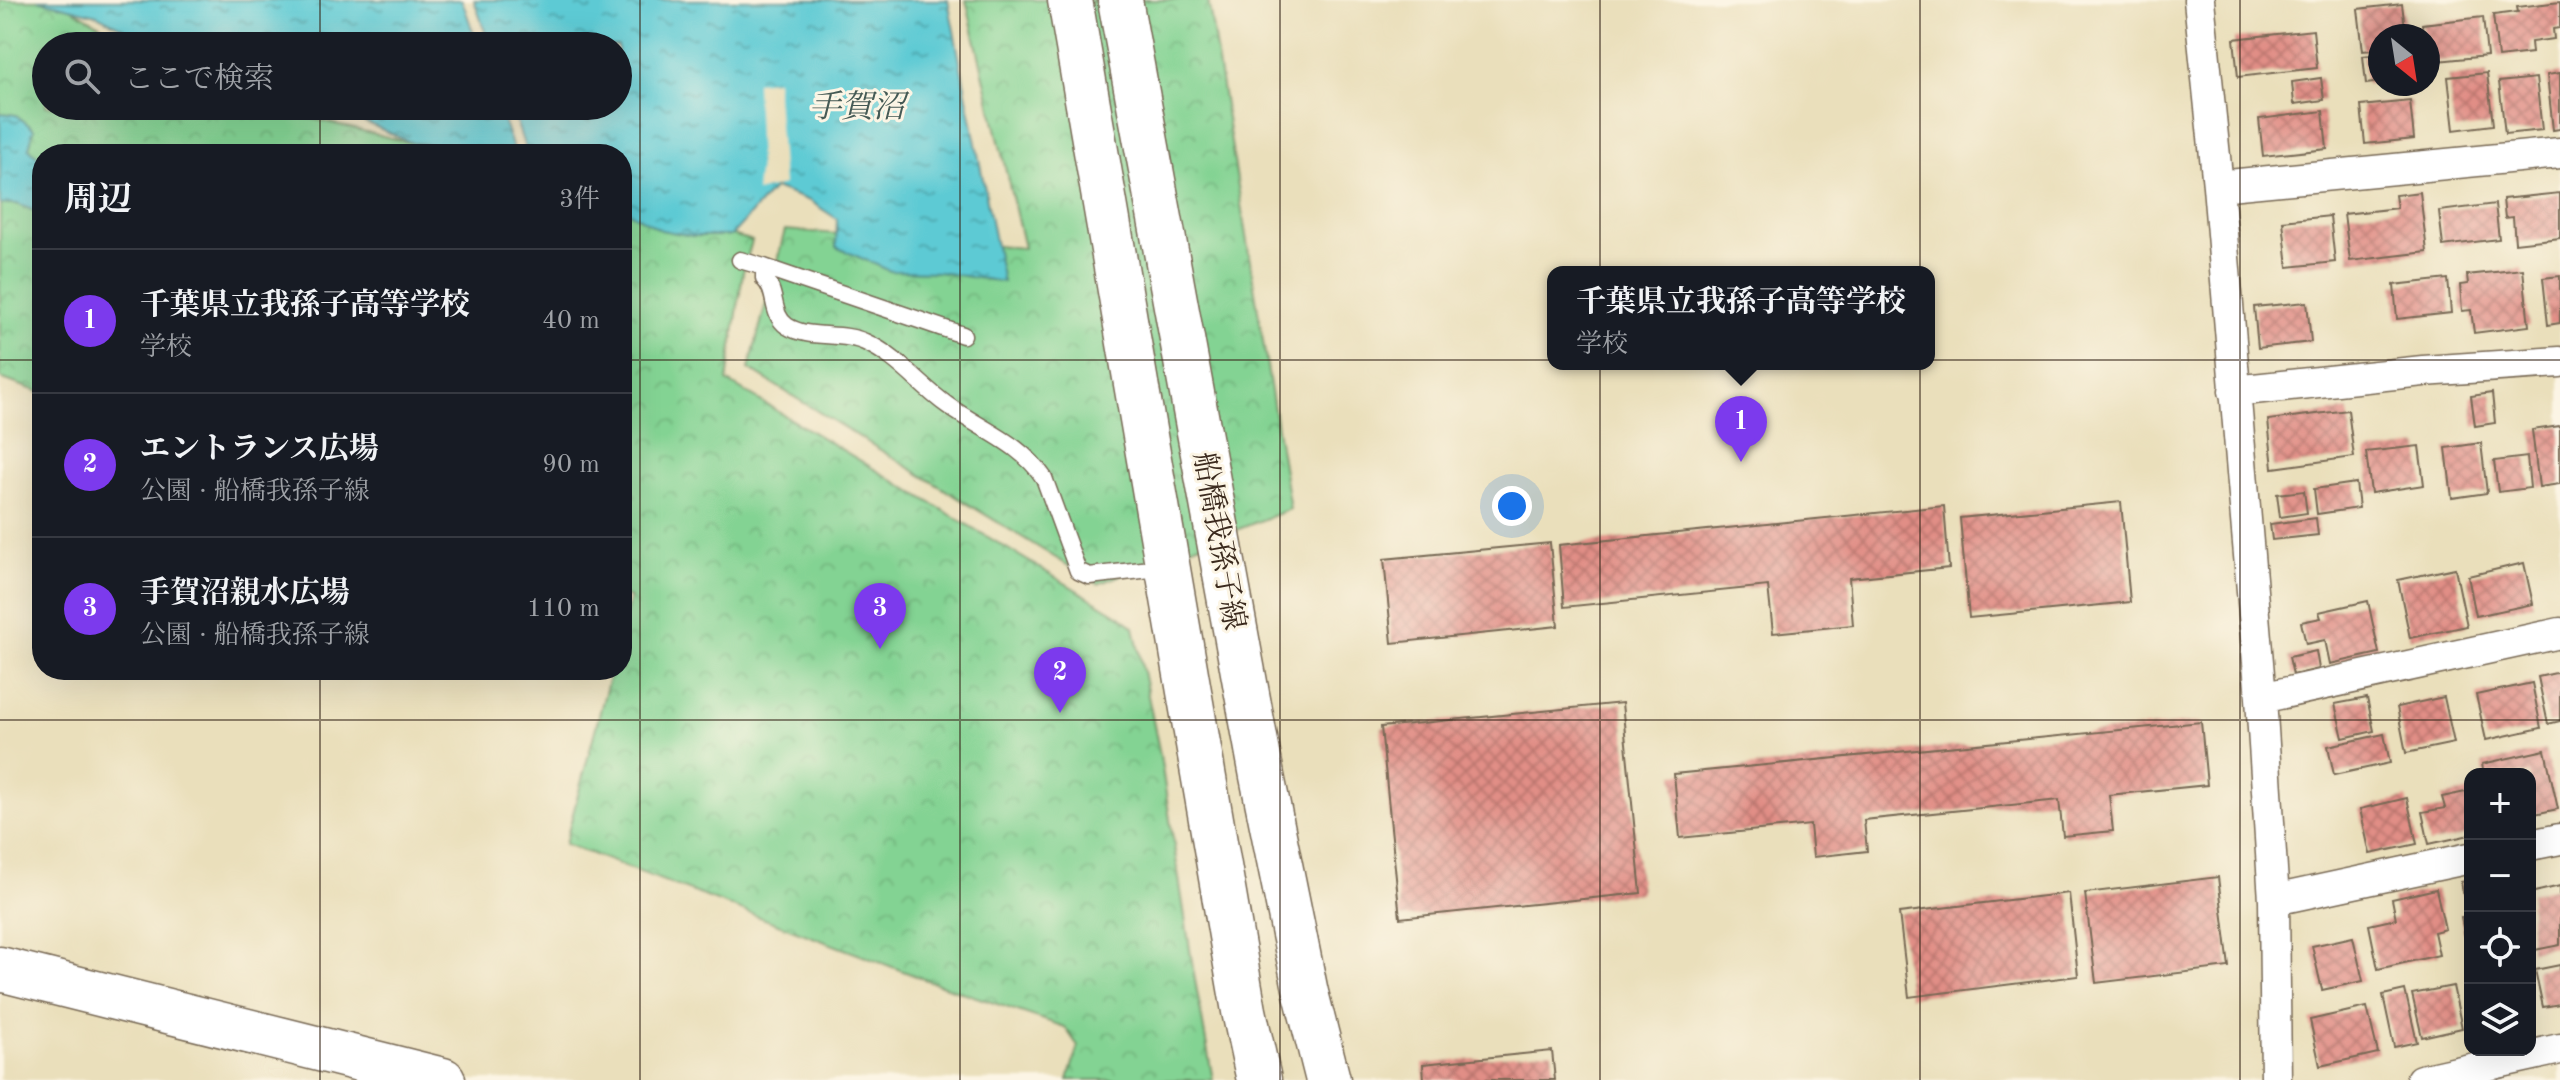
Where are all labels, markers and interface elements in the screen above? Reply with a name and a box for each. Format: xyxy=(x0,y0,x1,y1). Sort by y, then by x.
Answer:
north arrow xyxy=(2368,24,2440,96)
search box xyxy=(32,32,632,120)
icon: search xyxy=(60,54,104,98)
text: ここで検索 xyxy=(124,65,274,95)
water label: 手賀沼 xyxy=(809,90,910,125)
text: 周辺 xyxy=(64,184,132,218)
text: 3件 xyxy=(559,187,600,213)
popup xyxy=(1547,266,1935,370)
text: 千葉県立我孫子高等学校 xyxy=(1576,288,1906,318)
text: 千葉県立我孫子高等学校 xyxy=(140,291,470,321)
text: 1 xyxy=(82,308,98,334)
text: 40 m xyxy=(542,308,600,334)
text: 学校 xyxy=(1576,332,1628,358)
text: 学校 xyxy=(140,335,192,361)
pin: 1 xyxy=(1715,396,1767,462)
text: エントランス広場 xyxy=(140,435,379,465)
street label: 船橋我孫子線 xyxy=(1188,450,1251,633)
text: 2 xyxy=(82,452,98,478)
text: 90 m xyxy=(542,452,600,478)
text: 公園 · 船橋我孫子線 xyxy=(140,479,370,505)
your location xyxy=(1492,486,1532,526)
text: 手賀沼親水広場 xyxy=(140,579,350,609)
pin: 3 xyxy=(854,583,906,649)
text: 3 xyxy=(82,596,98,622)
text: 110 m xyxy=(527,596,600,622)
text: 公園 · 船橋我孫子線 xyxy=(140,623,370,649)
pin: 2 xyxy=(1034,647,1086,713)
map controls xyxy=(2464,768,2536,1056)
button: + xyxy=(2464,768,2536,840)
button: − xyxy=(2464,840,2536,912)
button: locate xyxy=(2464,912,2536,984)
button: layers xyxy=(2464,984,2536,1056)

